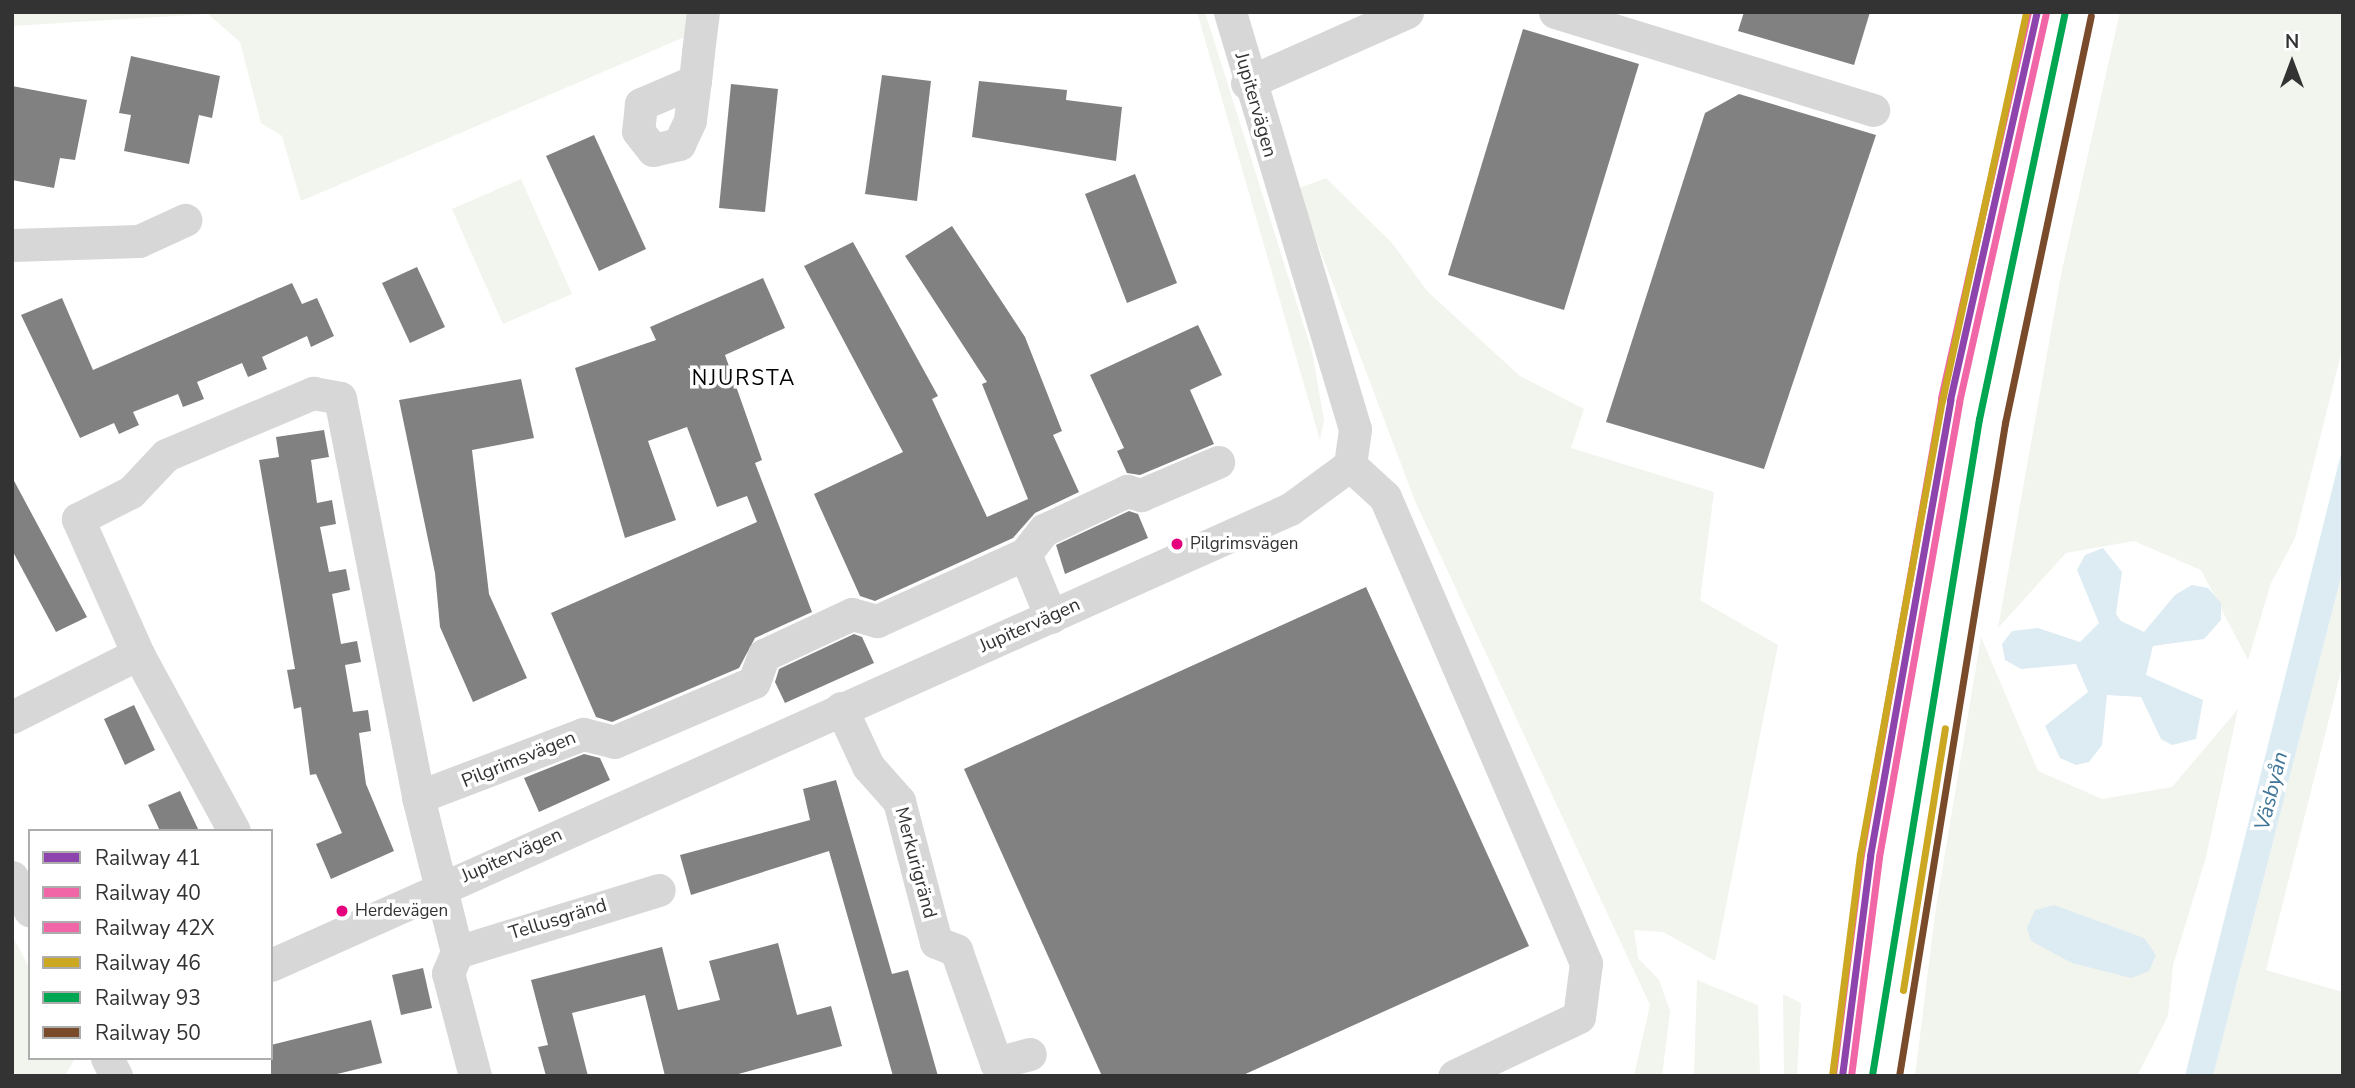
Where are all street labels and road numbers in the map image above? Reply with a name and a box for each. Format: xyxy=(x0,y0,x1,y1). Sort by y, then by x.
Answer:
street label: Jupitervägen xyxy=(1229,50,1281,160)
street label: Jupitervägen xyxy=(976,594,1084,658)
street label: Pilgrimsvägen xyxy=(459,727,579,793)
street label: Merkurigränd xyxy=(889,805,941,921)
street label: Jupitervägen xyxy=(458,824,566,888)
street label: Tellusgränd xyxy=(506,894,610,946)

